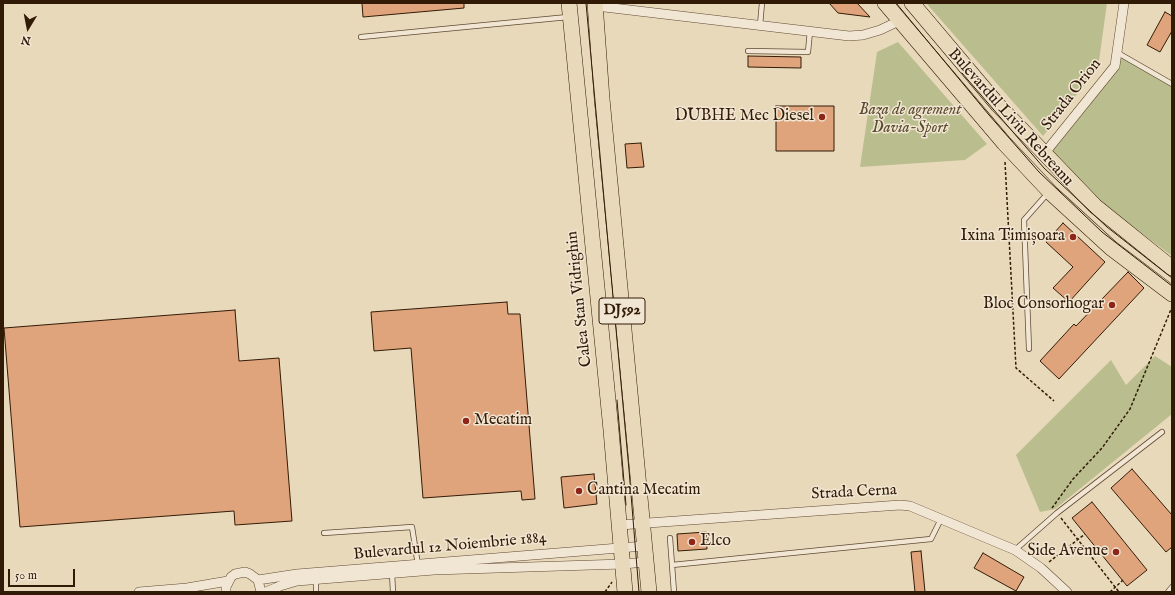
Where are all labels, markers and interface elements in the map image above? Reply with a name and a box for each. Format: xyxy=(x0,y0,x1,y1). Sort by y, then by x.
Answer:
north arrow xyxy=(8,8,48,48)
text: N xyxy=(20,32,32,48)
street label: Bulevardul Liviu Rebreanu xyxy=(943,45,1077,191)
street label: Strada Orion xyxy=(1038,55,1106,135)
park label: Baza de agrement Davia-Sport xyxy=(859,101,961,139)
place label: DUBHE Mec Diesel xyxy=(675,107,814,127)
marker: DUBHE Mec Diesel xyxy=(817,112,827,122)
place label: Ixina Timișoara xyxy=(961,227,1065,247)
street label: Calea Stan Vidrighin xyxy=(563,230,597,368)
marker: Ixina Timișoara xyxy=(1068,232,1078,242)
place label: Bloc Consorhogar xyxy=(983,295,1104,315)
road number: DJ592 xyxy=(599,298,645,324)
marker: Bloc Consorhogar xyxy=(1107,300,1117,310)
place label: Mecatim xyxy=(474,411,532,431)
marker: Mecatim xyxy=(461,416,471,426)
place label: Cantina Mecatim xyxy=(587,481,701,501)
street label: Strada Cerna xyxy=(811,481,897,505)
marker: Cantina Mecatim xyxy=(574,486,584,496)
street label: Bulevardul 12 Noiembrie 1884 xyxy=(353,529,547,565)
place label: Elco xyxy=(700,532,731,552)
marker: Elco xyxy=(687,537,697,547)
place label: Side Avenue xyxy=(1027,542,1108,562)
marker: Side Avenue xyxy=(1111,547,1121,557)
scale bar xyxy=(10,561,77,587)
text: 50 m xyxy=(15,568,37,583)

